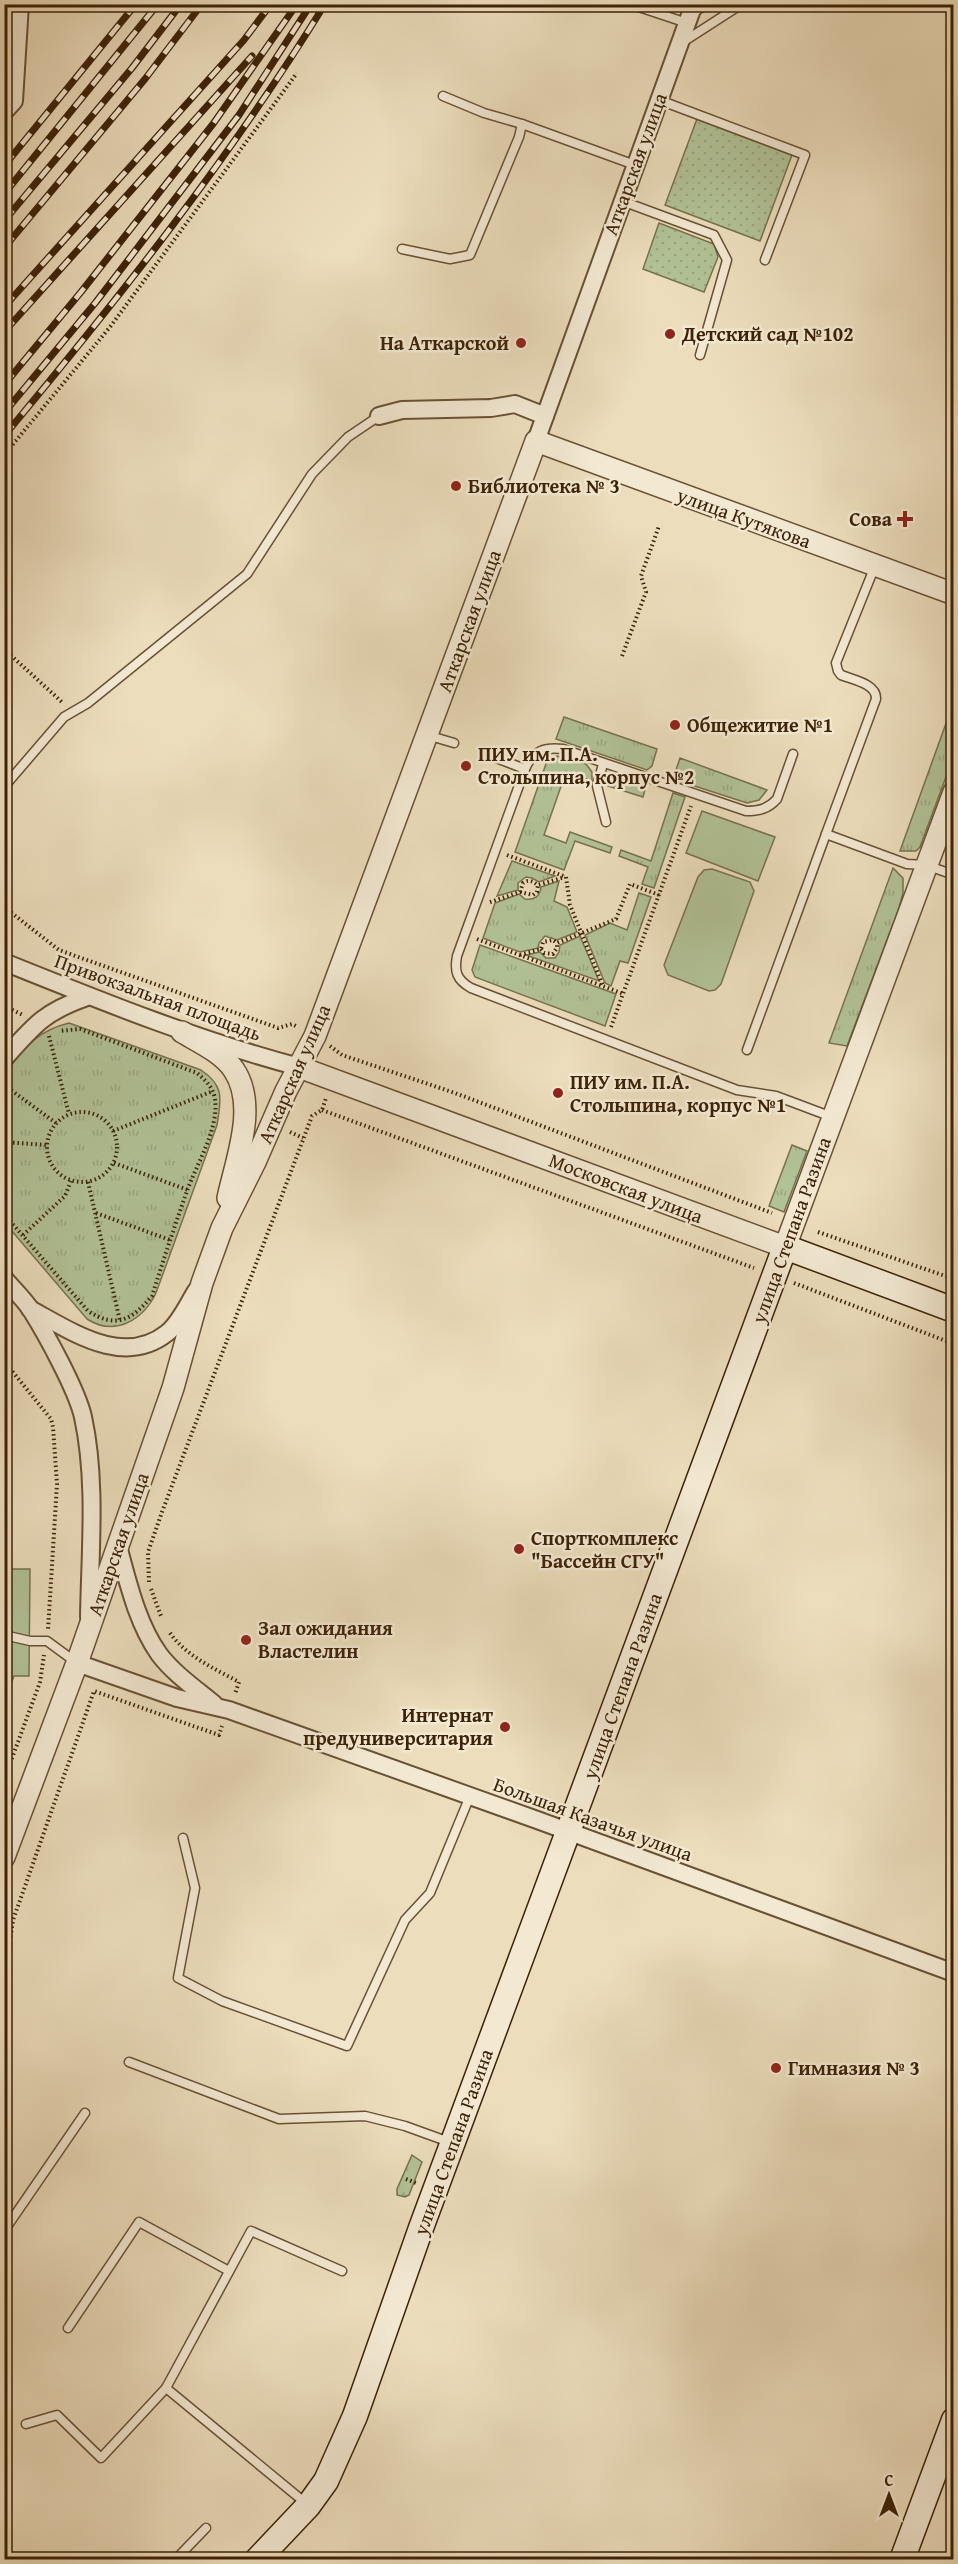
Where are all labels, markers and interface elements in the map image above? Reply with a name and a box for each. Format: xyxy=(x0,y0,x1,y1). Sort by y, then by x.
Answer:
street label: Аткарская улица xyxy=(595,88,674,239)
place label: Детский сад №102 xyxy=(681,319,854,348)
marker: Детский сад №102 xyxy=(663,327,677,341)
place label: На Аткарской xyxy=(380,328,509,357)
marker: На Аткарской xyxy=(514,336,528,350)
place label: Библиотека № 3 xyxy=(468,471,620,500)
marker: Библиотека № 3 xyxy=(449,479,463,493)
street label: улица Кутякова xyxy=(672,480,816,555)
place label: Сова xyxy=(849,504,893,533)
marker: Сова xyxy=(896,510,914,528)
street label: Аткарская улица xyxy=(429,545,508,696)
place label: Общежитие №1 xyxy=(687,710,833,739)
marker: Общежитие №1 xyxy=(668,718,682,732)
place label: ПИУ им. П.А. Столыпина, корпус №2 xyxy=(478,739,694,791)
marker: ПИУ им. П.А. Столыпина, корпус №2 xyxy=(459,759,473,773)
street label: Привокзальная площадь xyxy=(51,946,266,1047)
street label: Аткарская улица xyxy=(250,999,337,1148)
place label: ПИУ им. П.А. Столыпина, корпус №1 xyxy=(570,1067,786,1119)
marker: ПИУ им. П.А. Столыпина, корпус №1 xyxy=(551,1086,565,1100)
street label: улица Степана Разина xyxy=(743,1132,838,1328)
street label: Московская улица xyxy=(545,1145,708,1230)
street label: Аткарская улица xyxy=(79,1468,156,1619)
place label: Спорткомплекс "Бассейн СГУ" xyxy=(531,1523,678,1575)
marker: Спорткомплекс "Бассейн СГУ" xyxy=(512,1542,526,1556)
street label: улица Степана Разина xyxy=(574,1588,669,1784)
place label: Зал ожидания Властелин xyxy=(258,1613,393,1665)
marker: Зал ожидания Властелин xyxy=(239,1633,253,1647)
place label: Интернат предуниверситария xyxy=(303,1700,493,1752)
marker: Интернат предуниверситария xyxy=(498,1720,512,1734)
street label: Большая Казачья улица xyxy=(490,1769,697,1868)
street label: улица Степана Разина xyxy=(405,2044,500,2240)
place label: Гимназия № 3 xyxy=(788,2053,920,2082)
marker: Гимназия № 3 xyxy=(769,2061,783,2075)
north arrow xyxy=(859,2465,919,2525)
text: С xyxy=(884,2468,894,2492)

